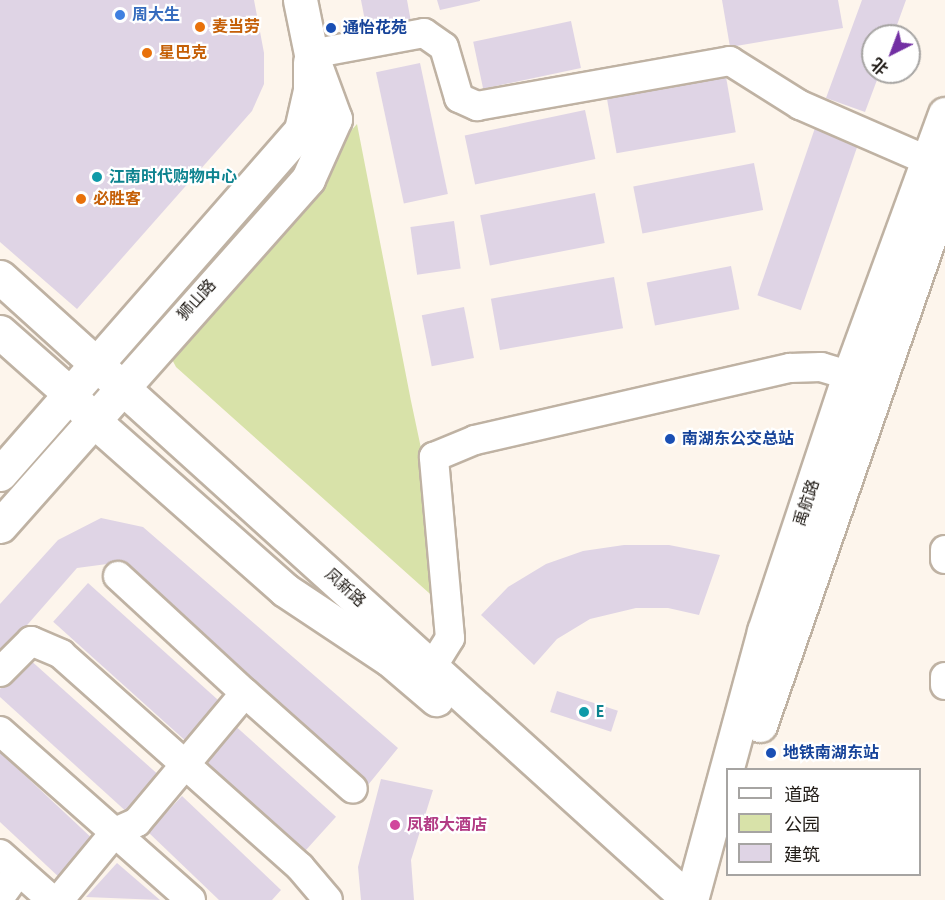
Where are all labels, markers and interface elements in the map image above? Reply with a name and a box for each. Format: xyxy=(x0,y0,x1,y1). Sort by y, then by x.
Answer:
place label: 周大生 xyxy=(132,5,180,25)
marker: 周大生 xyxy=(113,8,127,22)
place label: 麦当劳 xyxy=(212,17,260,37)
place label: 通怡花苑 xyxy=(343,18,407,38)
marker: 麦当劳 xyxy=(193,20,207,34)
marker: 通怡花苑 xyxy=(324,21,338,35)
north arrow xyxy=(861,24,921,84)
place label: 星巴克 xyxy=(159,43,207,63)
marker: 星巴克 xyxy=(140,46,154,60)
text: 北 xyxy=(868,54,892,79)
place label: 江南时代购物中心 xyxy=(109,167,237,187)
marker: 江南时代购物中心 xyxy=(90,170,104,184)
place label: 必胜客 xyxy=(93,189,141,209)
marker: 必胜客 xyxy=(74,192,88,206)
street label: 狮山路 xyxy=(174,276,220,324)
place label: 南湖东公交总站 xyxy=(682,429,794,449)
marker: 南湖东公交总站 xyxy=(663,432,677,446)
street label: 禹航路 xyxy=(790,477,824,529)
street label: 凤新路 xyxy=(321,565,369,611)
place label: E xyxy=(596,702,604,722)
marker: E xyxy=(577,705,591,719)
place label: 地铁南湖东站 xyxy=(783,743,879,763)
marker: 地铁南湖东站 xyxy=(764,746,778,760)
legend xyxy=(726,768,921,876)
text: 道路 xyxy=(784,784,820,805)
text: 公园 xyxy=(784,814,820,835)
place label: 凤都大酒店 xyxy=(407,815,487,835)
marker: 凤都大酒店 xyxy=(388,818,402,832)
text: 建筑 xyxy=(784,844,820,865)

